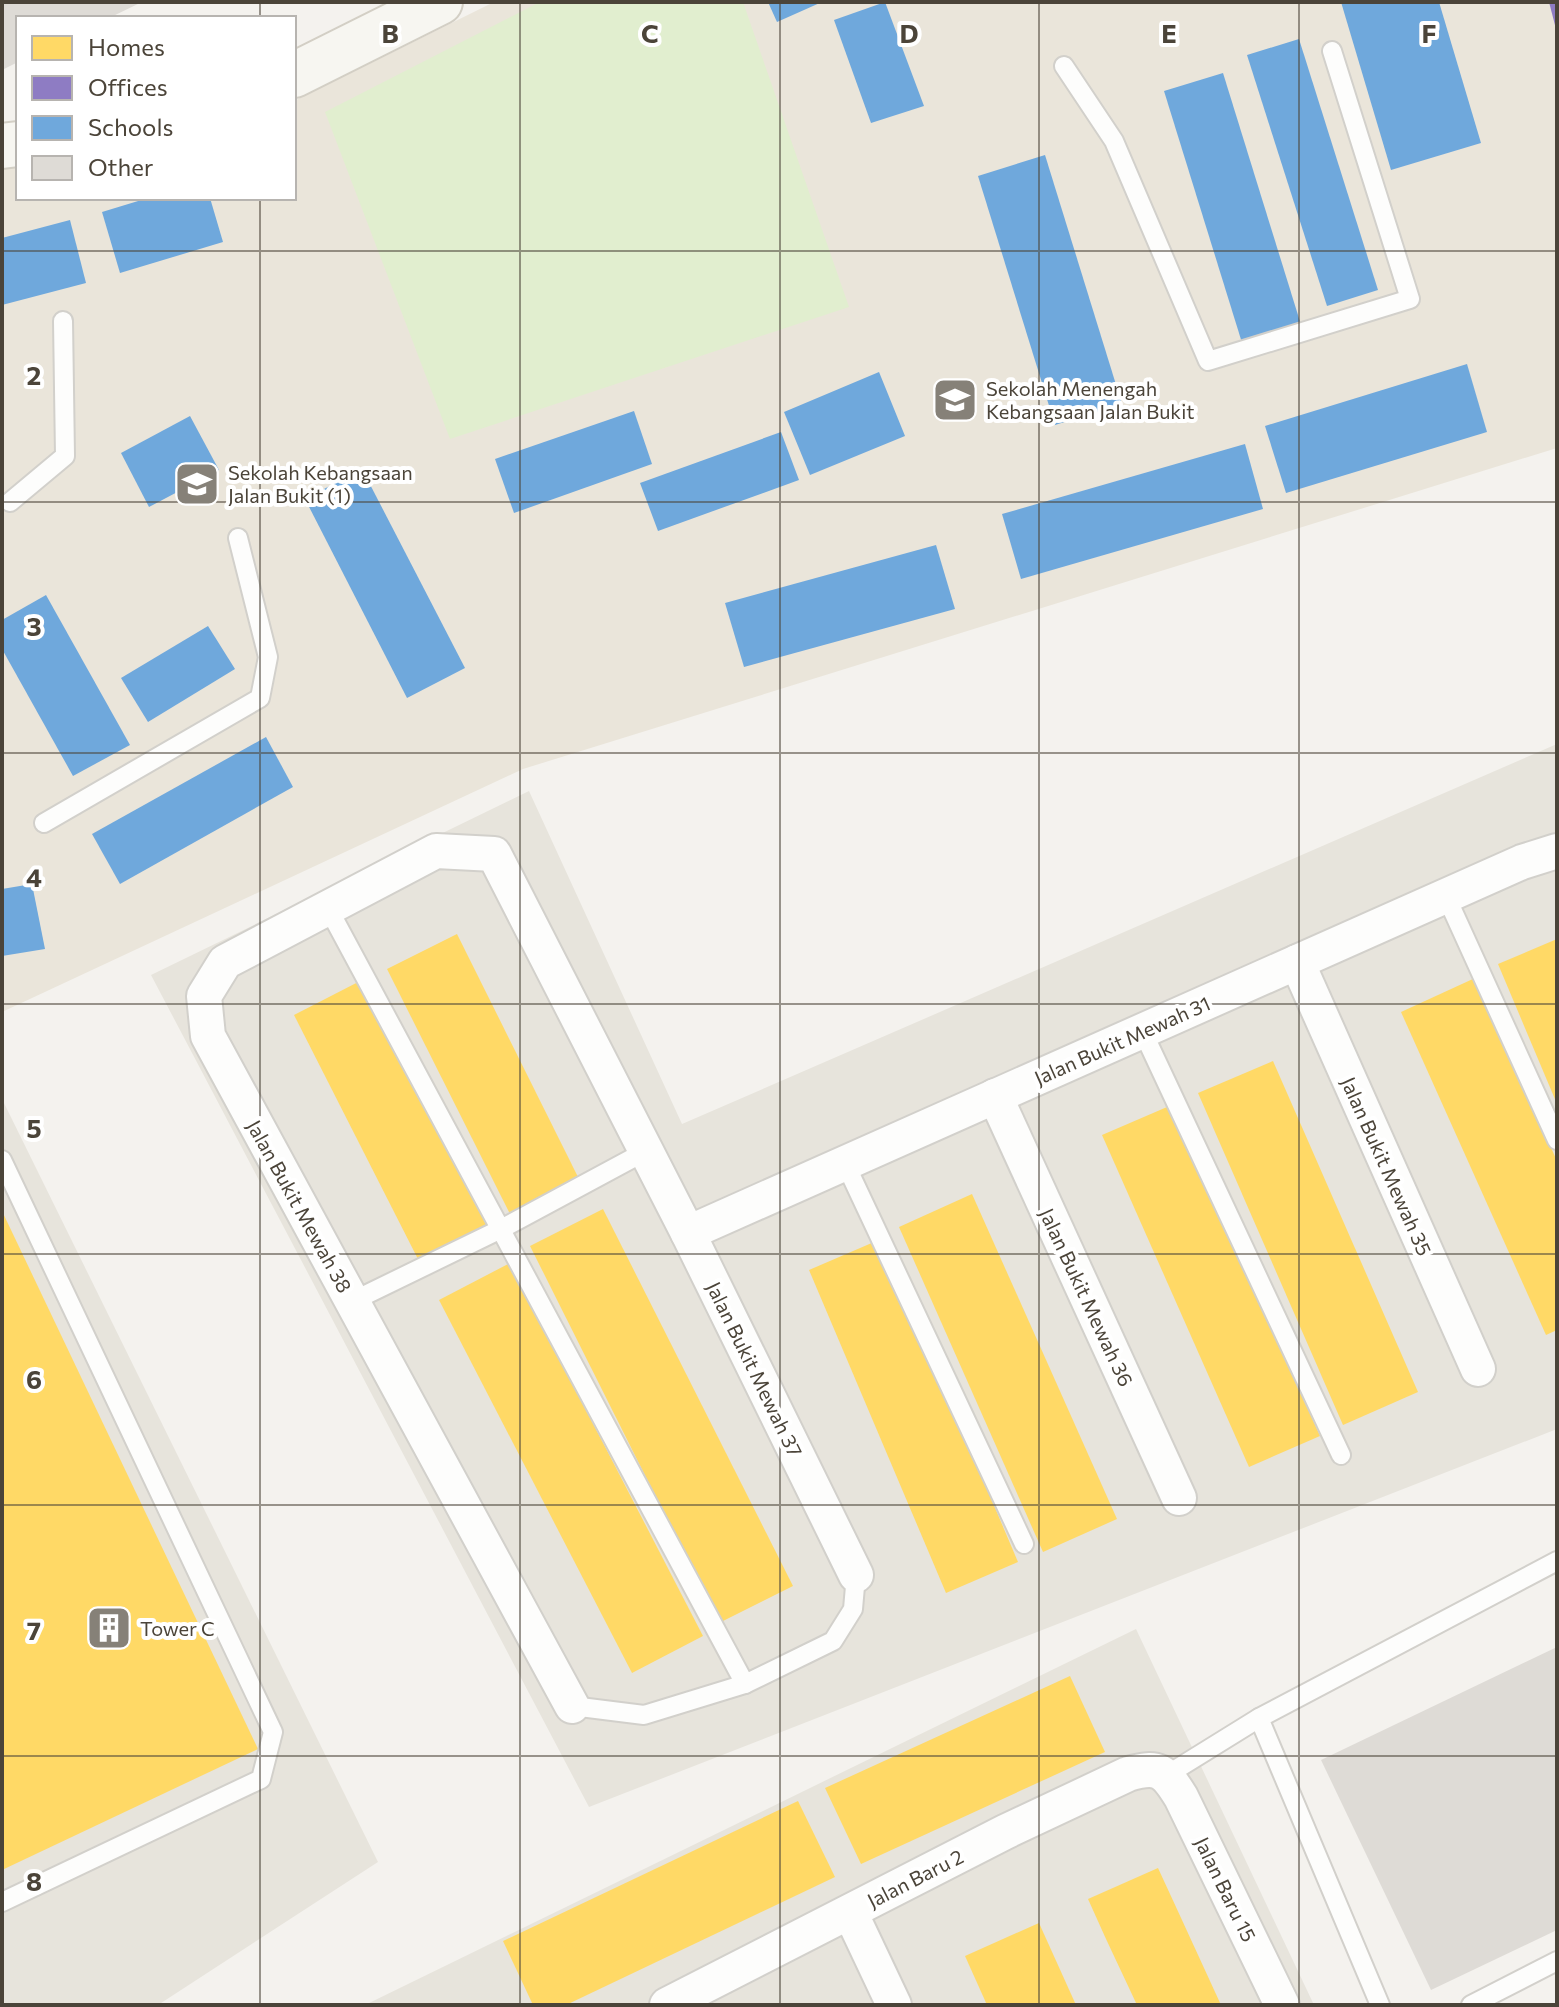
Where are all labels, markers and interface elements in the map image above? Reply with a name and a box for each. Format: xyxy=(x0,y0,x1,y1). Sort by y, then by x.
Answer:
legend xyxy=(16,16,296,200)
text: B xyxy=(381,17,399,48)
text: C xyxy=(641,17,659,48)
text: D xyxy=(899,17,919,48)
text: E xyxy=(1161,17,1177,48)
text: F xyxy=(1421,17,1437,48)
text: Homes xyxy=(88,32,165,61)
text: Offices xyxy=(88,72,168,101)
text: Schools xyxy=(88,112,173,141)
text: Other xyxy=(88,152,154,181)
text: 2 xyxy=(27,359,41,390)
school or university icon: Sekolah Menengah Kebangsaan Jalan Bukit xyxy=(931,376,979,424)
place label: Sekolah Menengah Kebangsaan Jalan Bukit xyxy=(986,376,1195,423)
school or university icon: Sekolah Kebangsaan Jalan Bukit (1) xyxy=(173,460,221,508)
place label: Sekolah Kebangsaan Jalan Bukit (1) xyxy=(228,460,413,507)
text: 3 xyxy=(26,610,42,641)
text: 4 xyxy=(26,861,42,892)
street label: Jalan Bukit Mewah 31 xyxy=(1030,990,1214,1090)
street label: Jalan Bukit Mewah 35 xyxy=(1337,1073,1437,1259)
text: 5 xyxy=(26,1112,42,1143)
street label: Jalan Bukit Mewah 38 xyxy=(243,1115,357,1297)
street label: Jalan Bukit Mewah 36 xyxy=(1035,1204,1139,1390)
street label: Jalan Bukit Mewah 37 xyxy=(702,1277,808,1461)
text: 6 xyxy=(26,1363,42,1394)
building icon: Tower C xyxy=(85,1604,133,1652)
text: 7 xyxy=(27,1614,41,1645)
place label: Tower C xyxy=(140,1616,215,1640)
street label: Jalan Baru 15 xyxy=(1190,1833,1262,1945)
street label: Jalan Baru 2 xyxy=(863,1844,967,1912)
text: 8 xyxy=(26,1865,42,1896)

